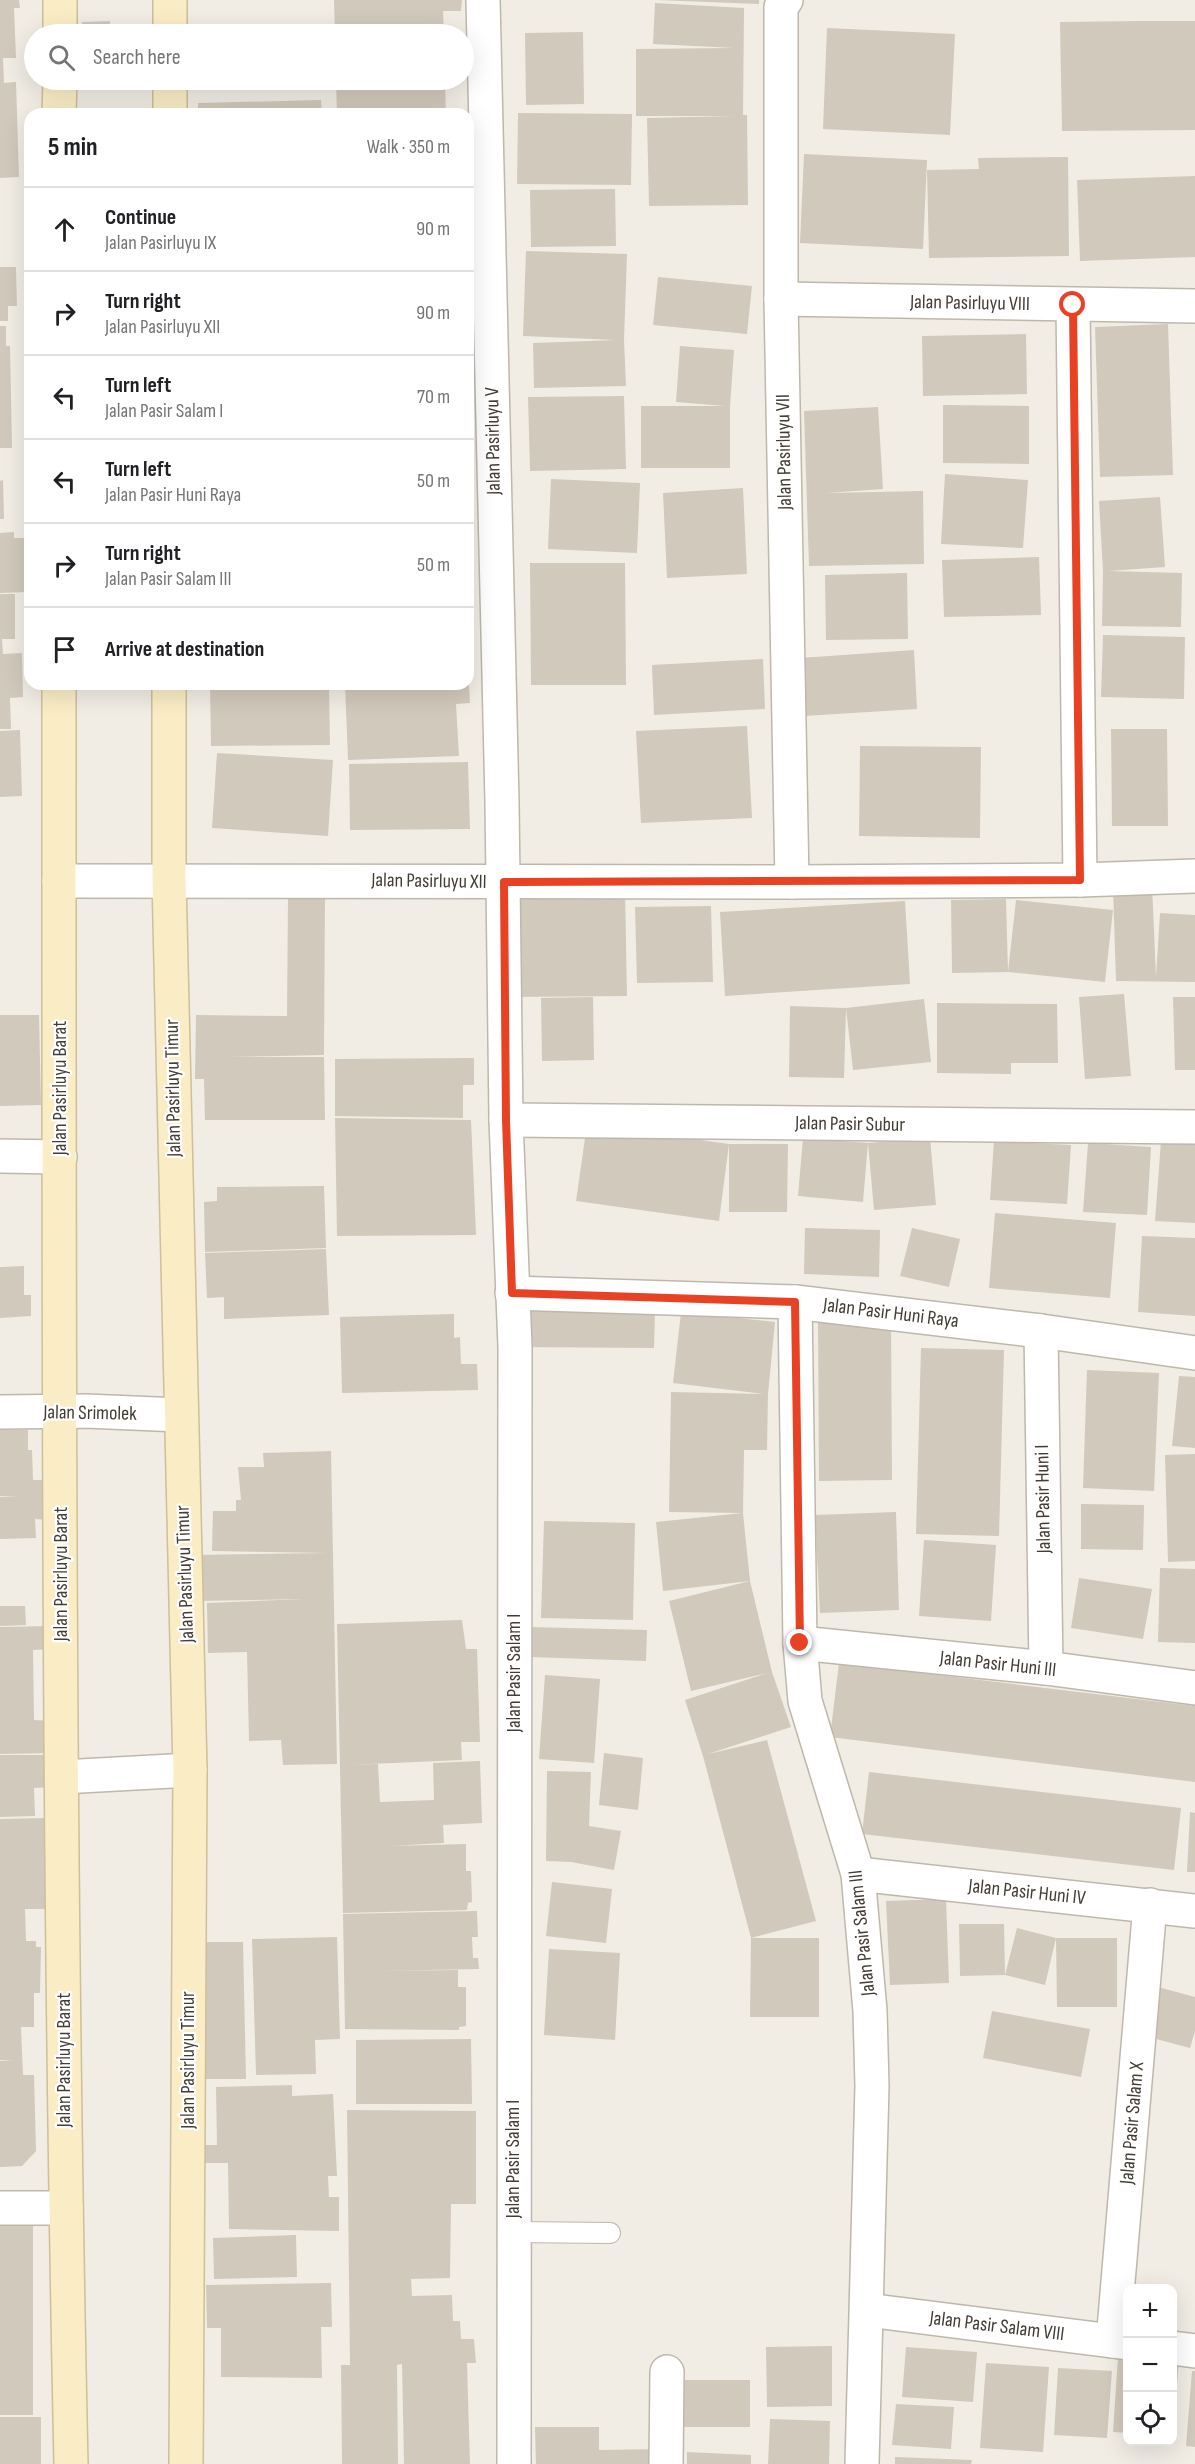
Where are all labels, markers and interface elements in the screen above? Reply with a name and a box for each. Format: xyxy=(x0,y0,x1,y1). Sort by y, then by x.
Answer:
search box xyxy=(24,24,474,90)
icon: search xyxy=(45,41,78,74)
text: Search here xyxy=(93,44,180,71)
text: 5 min xyxy=(48,132,98,163)
text: Walk · 350 m xyxy=(367,135,450,159)
text: Continue xyxy=(105,204,176,231)
icon: ahead xyxy=(48,213,81,246)
text: 90 m xyxy=(416,217,450,241)
text: Jalan Pasirluyu IX xyxy=(105,231,216,255)
text: Turn right xyxy=(105,288,181,315)
street label: Jalan Pasirluyu VIII xyxy=(909,290,1030,316)
route start xyxy=(1059,291,1085,317)
icon: right xyxy=(48,297,81,330)
text: 90 m xyxy=(416,301,450,325)
text: Jalan Pasirluyu XII xyxy=(105,315,220,339)
text: Turn left xyxy=(105,372,171,399)
icon: left xyxy=(48,381,81,414)
text: 70 m xyxy=(417,385,450,409)
street label: Jalan Pasirluyu V xyxy=(480,387,506,496)
street label: Jalan Pasirluyu VII xyxy=(771,394,797,511)
text: Jalan Pasir Salam I xyxy=(105,399,223,423)
text: Turn left xyxy=(105,456,171,483)
icon: left xyxy=(48,465,81,498)
text: 50 m xyxy=(417,469,450,493)
text: Jalan Pasir Huni Raya xyxy=(105,483,241,507)
text: Turn right xyxy=(105,540,181,567)
icon: right xyxy=(48,549,81,582)
text: 50 m xyxy=(417,553,450,577)
text: Jalan Pasir Salam III xyxy=(105,567,231,591)
icon: arrive xyxy=(48,633,81,666)
text: Arrive at destination xyxy=(105,636,264,663)
street label: Jalan Pasirluyu XII xyxy=(370,868,487,894)
street label: Jalan Pasirluyu Timur xyxy=(160,1019,186,1158)
street label: Jalan Pasirluyu Barat xyxy=(48,1021,72,1156)
street label: Jalan Pasir Subur xyxy=(794,1111,905,1137)
street label: Jalan Pasir Huni Raya xyxy=(821,1293,960,1333)
street label: Jalan Srimolek xyxy=(42,1400,137,1426)
street label: Jalan Pasir Huni I xyxy=(1030,1444,1056,1555)
street label: Jalan Pasirluyu Timur xyxy=(171,1505,199,1644)
street label: Jalan Pasirluyu Barat xyxy=(49,1507,73,1642)
street label: Jalan Pasir Salam I xyxy=(502,1614,526,1733)
route end xyxy=(786,1629,812,1655)
street label: Jalan Pasir Huni III xyxy=(938,1646,1057,1682)
street label: Jalan Pasir Salam III xyxy=(843,1869,881,1998)
street label: Jalan Pasir Huni IV xyxy=(966,1874,1087,1910)
street label: Jalan Pasirluyu Timur xyxy=(176,1991,200,2130)
street label: Jalan Pasirluyu Barat xyxy=(52,1993,76,2128)
street label: Jalan Pasir Salam X xyxy=(1115,2060,1149,2186)
street label: Jalan Pasir Salam I xyxy=(501,2100,525,2219)
map controls xyxy=(1123,2284,1177,2446)
button: + xyxy=(1123,2284,1177,2338)
street label: Jalan Pasir Salam VIII xyxy=(927,2306,1066,2346)
button: − xyxy=(1123,2338,1177,2392)
button: locate xyxy=(1123,2392,1177,2446)

